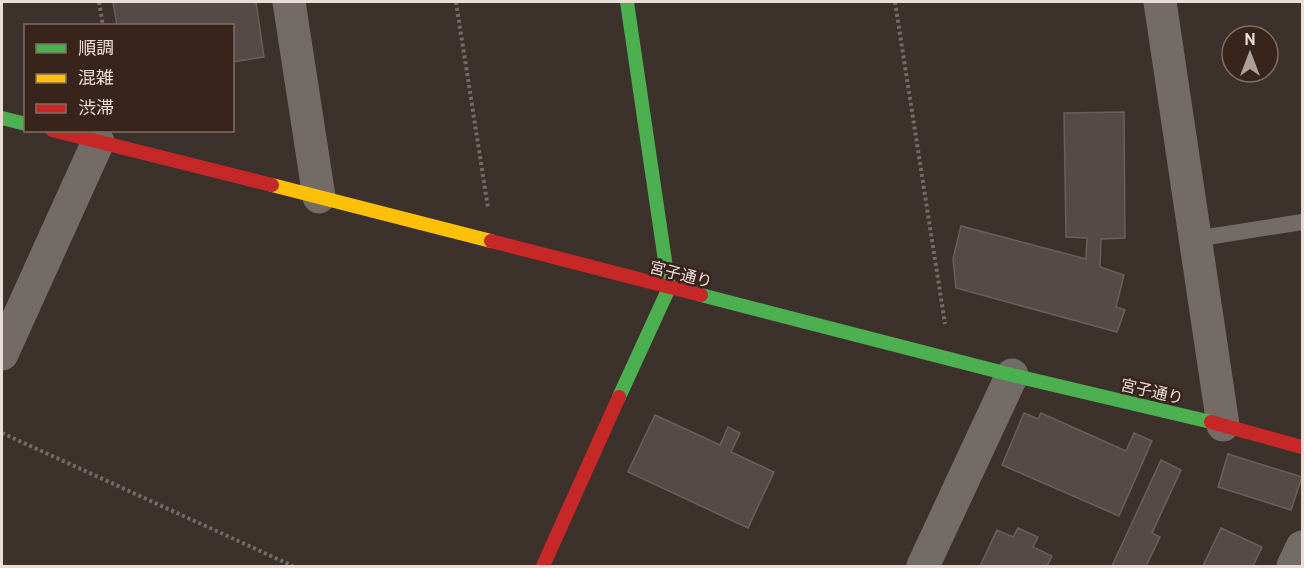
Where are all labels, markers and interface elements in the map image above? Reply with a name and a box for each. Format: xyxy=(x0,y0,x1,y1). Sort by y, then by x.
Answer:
legend xyxy=(24,24,234,132)
north arrow xyxy=(1220,24,1280,84)
text: N xyxy=(1244,31,1256,51)
text: 順調 xyxy=(78,38,114,61)
text: 混雑 xyxy=(78,68,114,91)
text: 渋滞 xyxy=(78,98,114,121)
street label: 宮子通り xyxy=(647,258,714,293)
street label: 宮子通り xyxy=(1118,376,1185,410)

